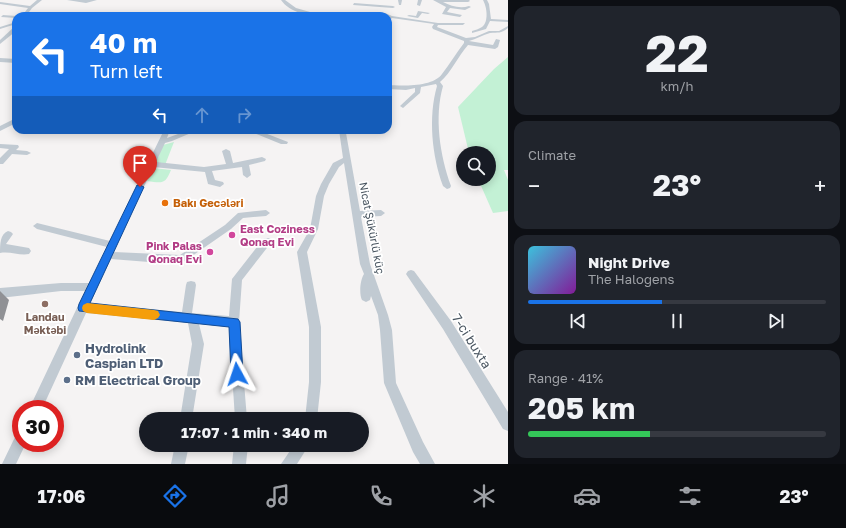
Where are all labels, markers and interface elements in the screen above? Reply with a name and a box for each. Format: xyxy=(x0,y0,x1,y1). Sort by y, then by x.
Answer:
text: 22 xyxy=(645,21,709,83)
text: 40 m xyxy=(90,26,157,59)
icon: left xyxy=(24,28,76,80)
text: Turn left xyxy=(90,60,163,82)
text: km/h xyxy=(660,78,694,94)
icon: left xyxy=(149,104,171,126)
icon: ahead xyxy=(191,104,213,126)
icon: right xyxy=(233,104,255,126)
pin xyxy=(123,146,157,187)
map controls xyxy=(456,146,496,186)
button: search xyxy=(456,146,496,186)
text: Climate xyxy=(528,147,576,163)
icon: arrive xyxy=(129,152,151,174)
text: 23° xyxy=(653,167,701,203)
text: − xyxy=(528,172,540,199)
text: + xyxy=(814,172,826,199)
street label: Nicat Şükürlü küç xyxy=(357,181,388,275)
place label: Bakı Gecələri xyxy=(173,196,243,209)
marker: Bakı Gecələri xyxy=(160,198,170,208)
place label: East Coziness Qonaq Evi xyxy=(240,222,315,248)
marker: East Coziness Qonaq Evi xyxy=(227,230,237,240)
place label: Pink Palas Qonaq Evi xyxy=(146,239,202,265)
marker: Pink Palas Qonaq Evi xyxy=(205,247,215,257)
text: Night Drive xyxy=(588,253,670,271)
text: The Halogens xyxy=(588,271,674,287)
marker: Landau Məktəbi xyxy=(40,299,50,309)
place label: Landau Məktəbi xyxy=(24,310,66,336)
icon: previous xyxy=(567,310,589,332)
icon: pause xyxy=(666,310,688,332)
icon: next xyxy=(765,310,787,332)
street label: 7-ci buxta xyxy=(449,311,495,371)
place label: Hydrolink Caspian LTD xyxy=(85,340,163,371)
marker: Hydrolink Caspian LTD xyxy=(72,350,82,360)
position arrow xyxy=(216,353,258,395)
text: Range · 41% xyxy=(528,370,603,386)
place label: RM Electrical Group xyxy=(75,372,201,388)
marker: RM Electrical Group xyxy=(62,375,72,385)
text: 205 km xyxy=(528,390,635,426)
speed limit sign: 30 xyxy=(12,400,64,452)
text: 17:07 · 1 min · 340 m xyxy=(181,423,327,441)
icon: directions xyxy=(161,482,189,510)
icon: music xyxy=(264,482,292,510)
icon: phone xyxy=(367,482,395,510)
icon: climate xyxy=(470,482,498,510)
icon: car xyxy=(573,482,601,510)
icon: filters xyxy=(676,482,704,510)
text: 17:06 xyxy=(38,485,86,507)
text: 23° xyxy=(779,485,808,507)

